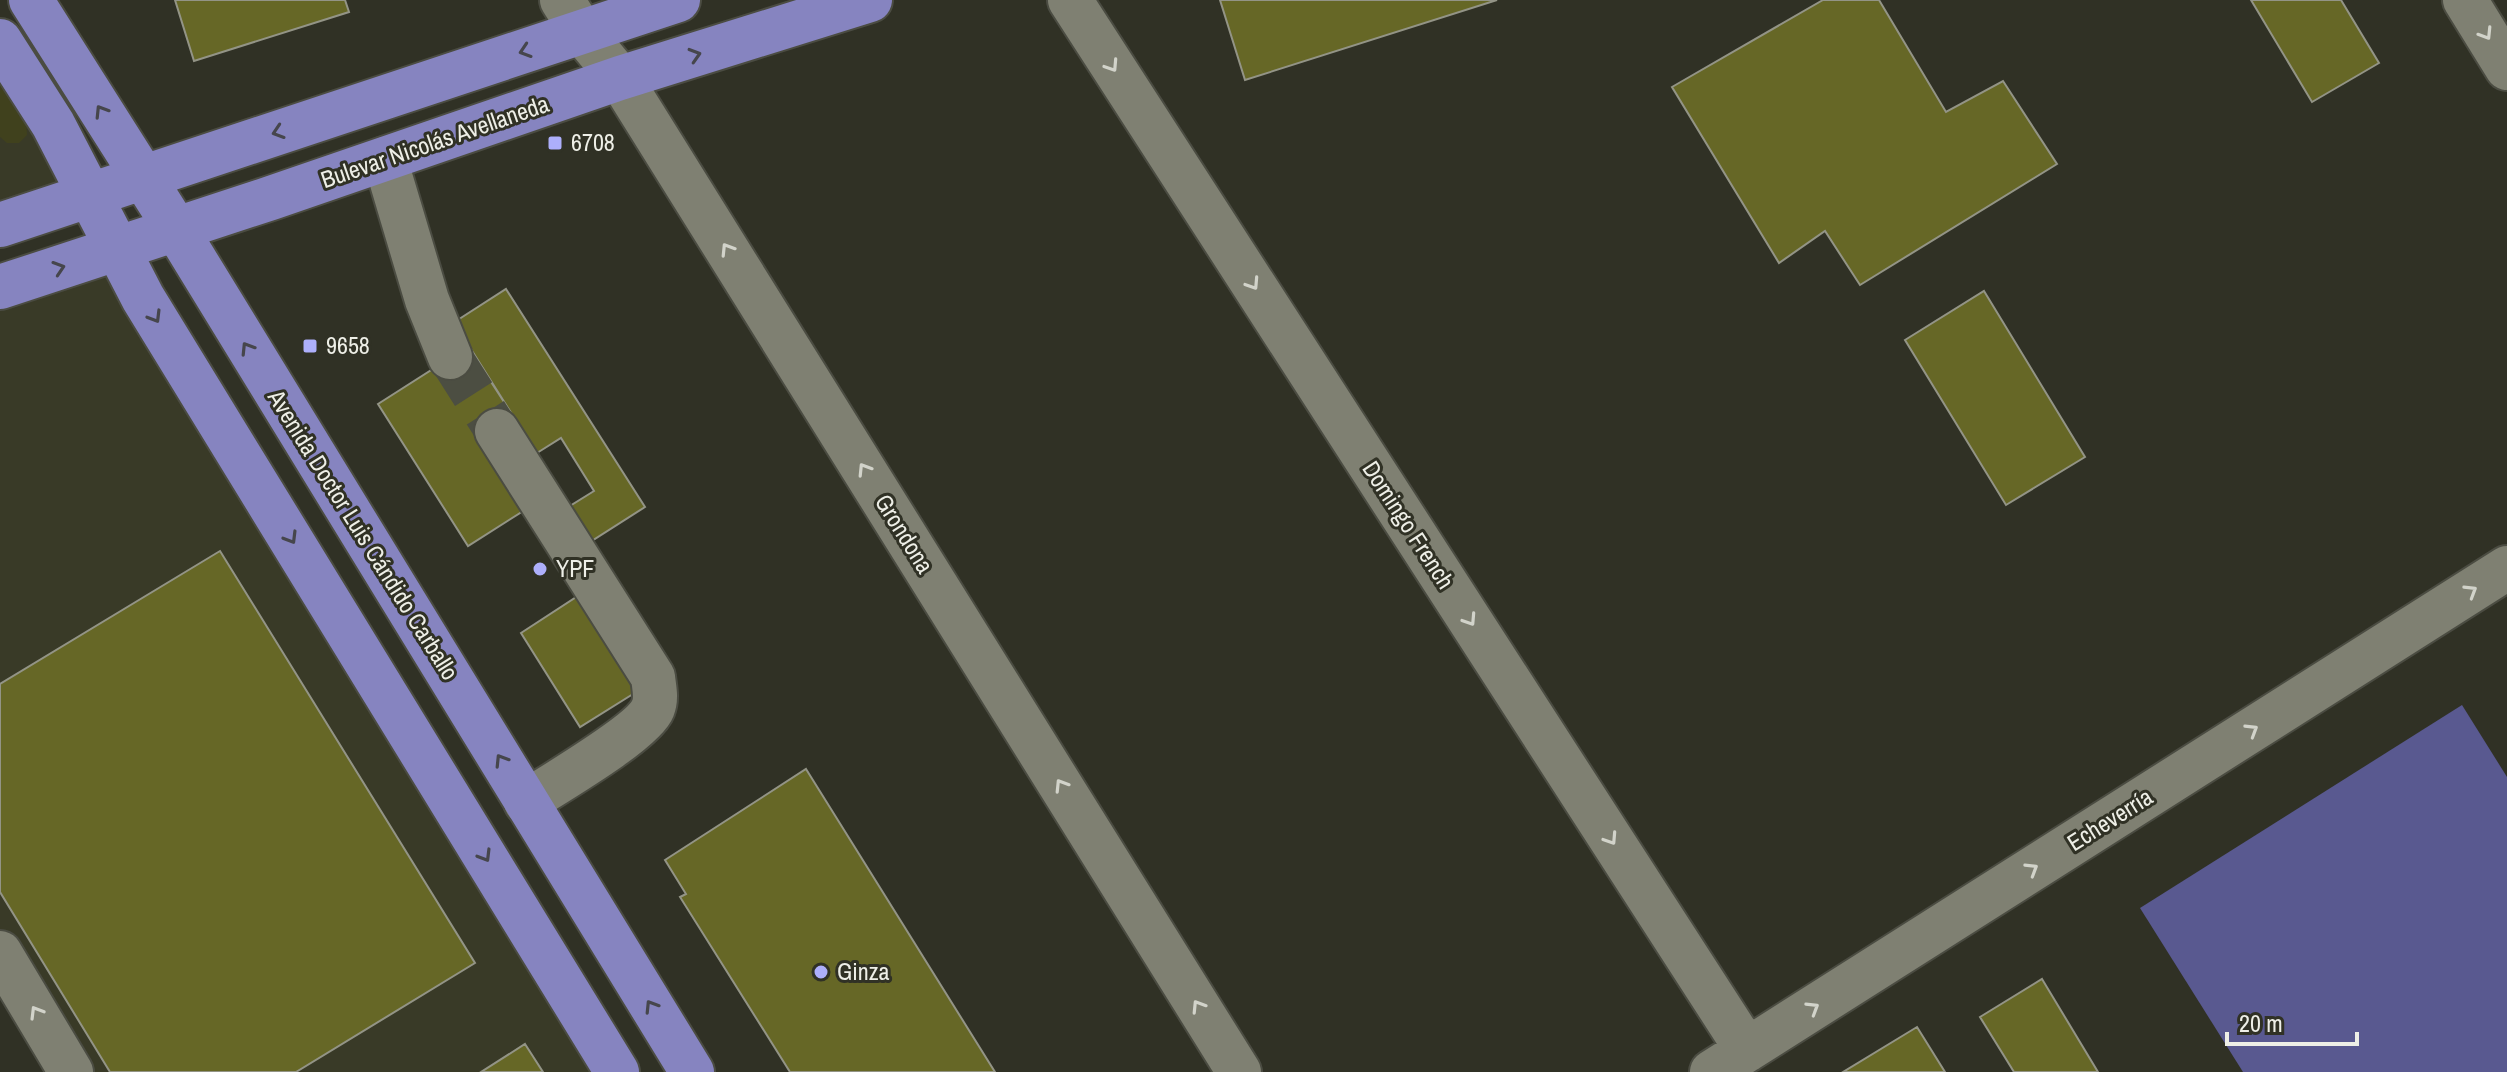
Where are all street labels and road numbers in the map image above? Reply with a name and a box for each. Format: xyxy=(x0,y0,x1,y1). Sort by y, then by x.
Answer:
street label: Bulevar Nicolás Avellaneda xyxy=(316,87,553,195)
street label: Avenida Doctor Luis Cándido Carballo xyxy=(261,382,467,686)
street label: Domingo French xyxy=(1356,454,1462,595)
street label: Grondona xyxy=(868,488,942,579)
street label: Echeverría xyxy=(2061,780,2158,858)

